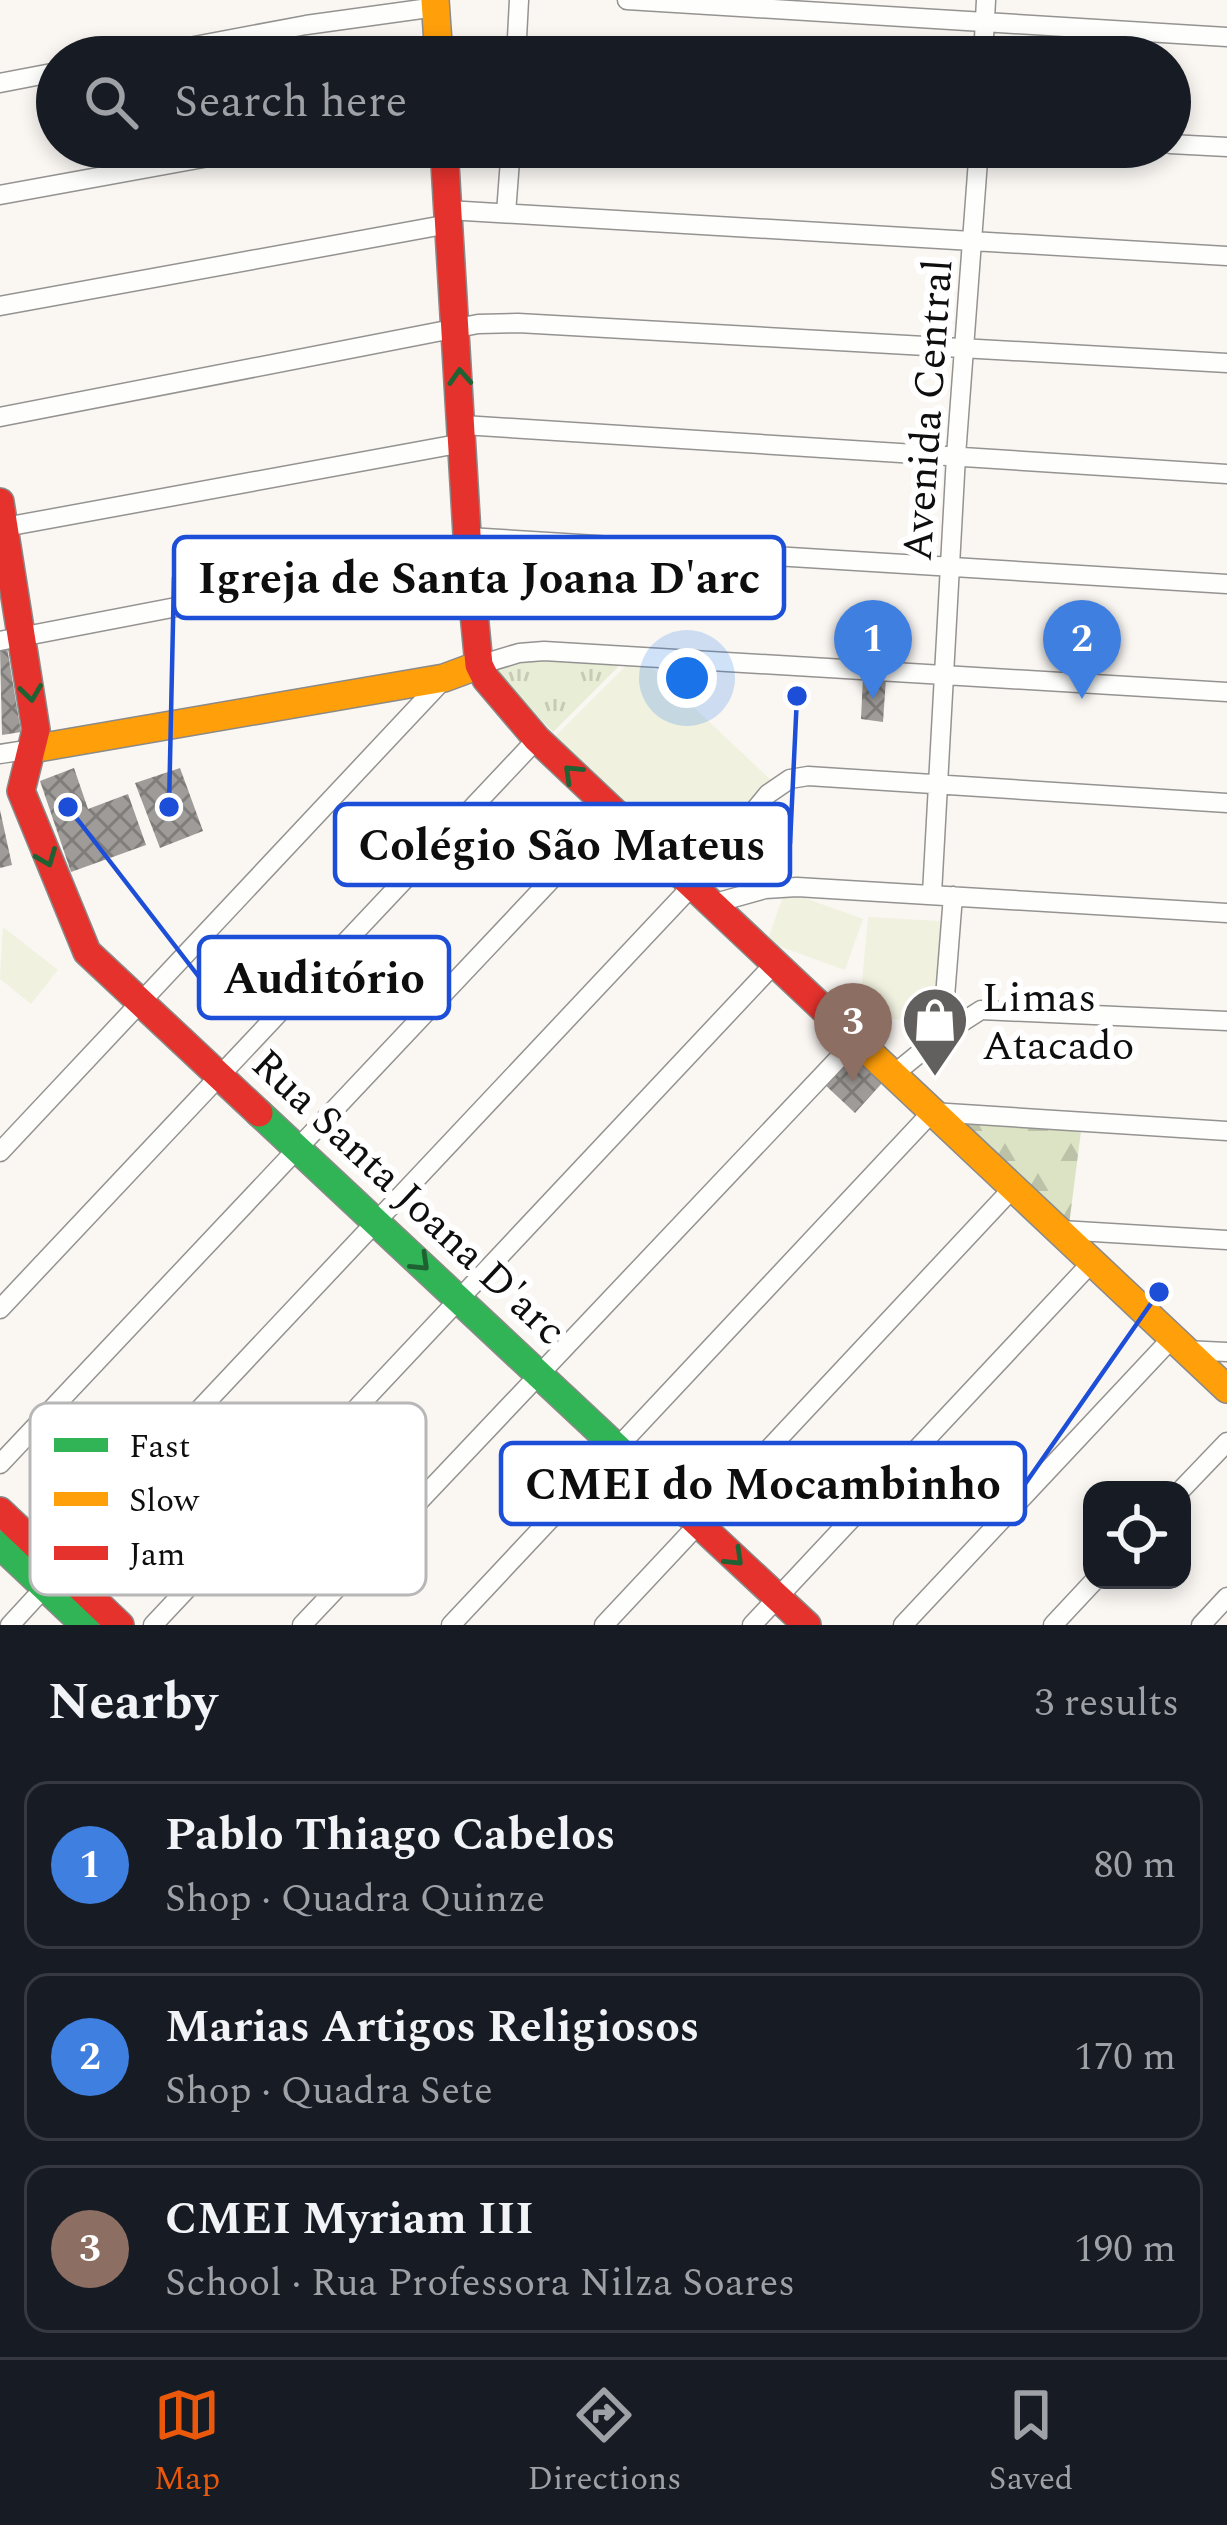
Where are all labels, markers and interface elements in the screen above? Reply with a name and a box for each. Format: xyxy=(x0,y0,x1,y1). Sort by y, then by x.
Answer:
search box xyxy=(36,36,1191,168)
text: Search here xyxy=(174,68,407,137)
icon: search xyxy=(78,69,144,135)
street label: Avenida Central xyxy=(887,257,970,563)
one-way arrow xyxy=(447,367,473,386)
callout: Igreja de Santa Joana D'arc xyxy=(174,537,784,618)
text: Igreja de Santa Joana D'arc xyxy=(198,545,760,614)
pin: 1 xyxy=(834,600,912,699)
pin: 2 xyxy=(1043,600,1121,699)
your location xyxy=(657,648,717,708)
one-way arrow xyxy=(17,683,43,702)
one-way arrow xyxy=(564,765,586,787)
callout: Colégio São Mateus xyxy=(335,804,790,885)
text: Colégio São Mateus xyxy=(358,812,766,881)
one-way arrow xyxy=(33,847,57,868)
callout: Auditório xyxy=(199,937,449,1018)
text: Auditório xyxy=(223,945,425,1014)
place label: Limas Atacado xyxy=(982,967,1134,1078)
pin: 3 xyxy=(814,983,892,1082)
shop icon: Limas Atacado xyxy=(900,985,970,1079)
street label: Rua Santa Joana D'arc xyxy=(237,1035,580,1361)
one-way arrow xyxy=(407,1248,429,1270)
legend xyxy=(30,1403,426,1595)
text: Fast xyxy=(129,1422,190,1472)
callout: CMEI do Mocambinho xyxy=(501,1443,1025,1524)
text: CMEI do Mocambinho xyxy=(525,1451,1001,1520)
text: Slow xyxy=(129,1476,200,1526)
map controls xyxy=(1083,1481,1191,1589)
button: locate xyxy=(1083,1481,1191,1589)
text: Jam xyxy=(129,1530,185,1580)
one-way arrow xyxy=(722,1544,743,1566)
text: Nearby xyxy=(48,1664,217,1742)
text: 3 results xyxy=(1035,1674,1179,1733)
text: Pablo Thiago Cabelos xyxy=(165,1801,616,1870)
text: 1 xyxy=(79,1836,101,1895)
text: 80 m xyxy=(1094,1836,1176,1895)
text: Shop · Quadra Quinze xyxy=(165,1870,545,1929)
text: Marias Artigos Religiosos xyxy=(165,1993,699,2062)
text: 2 xyxy=(79,2028,101,2087)
text: 170 m xyxy=(1074,2028,1176,2087)
text: Shop · Quadra Sete xyxy=(165,2062,493,2121)
text: CMEI Myriam III xyxy=(165,2185,534,2254)
text: 3 xyxy=(79,2220,101,2279)
text: 190 m xyxy=(1074,2220,1176,2279)
text: School · Rua Professora Nilza Soares xyxy=(165,2254,795,2313)
tab: Map xyxy=(154,2382,220,2504)
tab: Directions xyxy=(527,2382,681,2504)
tab: Saved xyxy=(989,2382,1073,2504)

